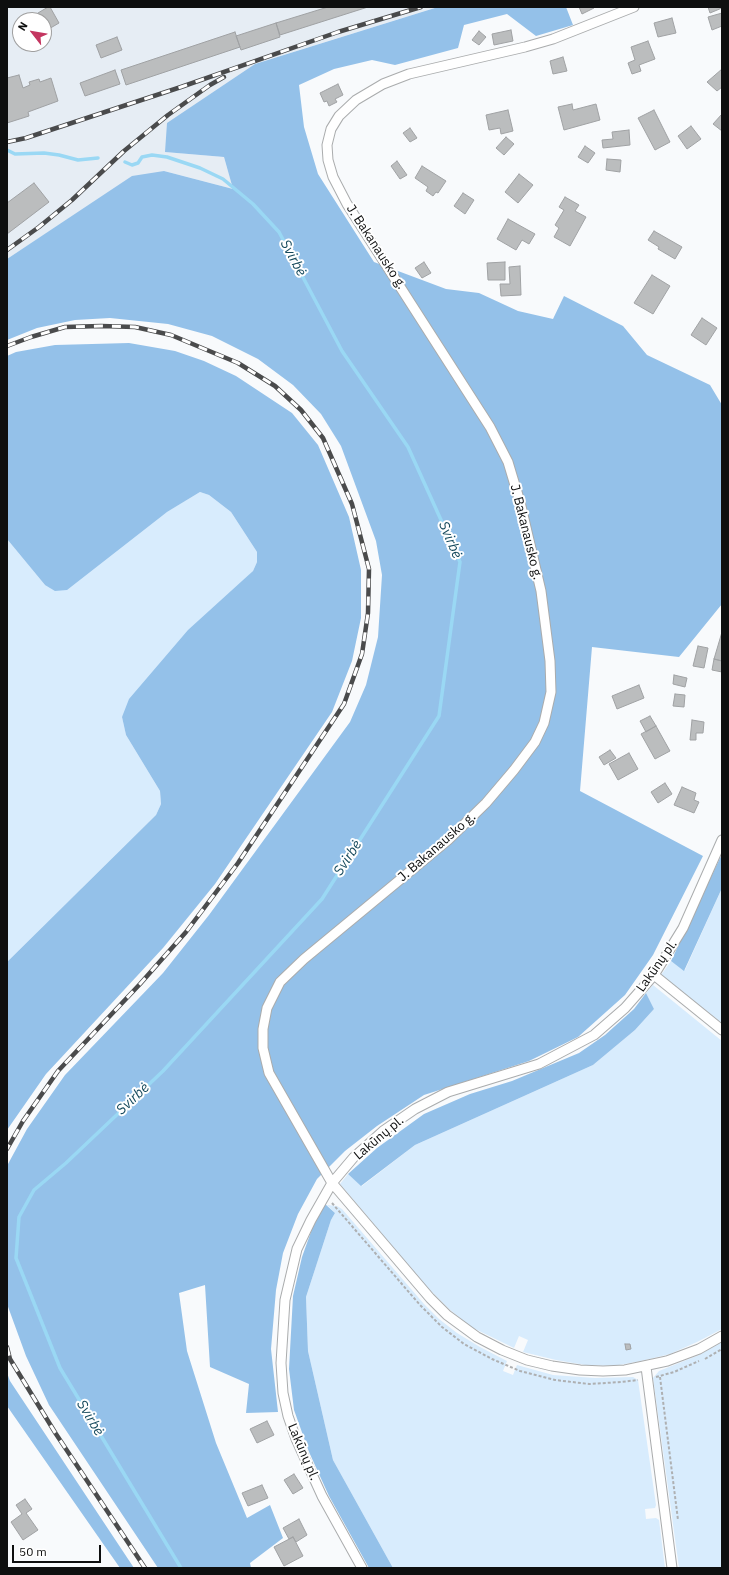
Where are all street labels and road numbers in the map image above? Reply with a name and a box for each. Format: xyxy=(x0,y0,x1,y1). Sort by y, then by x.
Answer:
street label: J. Bakanausko g. xyxy=(343,202,409,292)
street label: J. Bakanausko g. xyxy=(507,483,545,581)
street label: J. Bakanausko g. xyxy=(395,809,479,885)
street label: Lakūnų pl. xyxy=(633,937,681,995)
street label: Lakūnų pl. xyxy=(351,1113,407,1163)
street label: Lakūnų pl. xyxy=(284,1421,322,1483)

